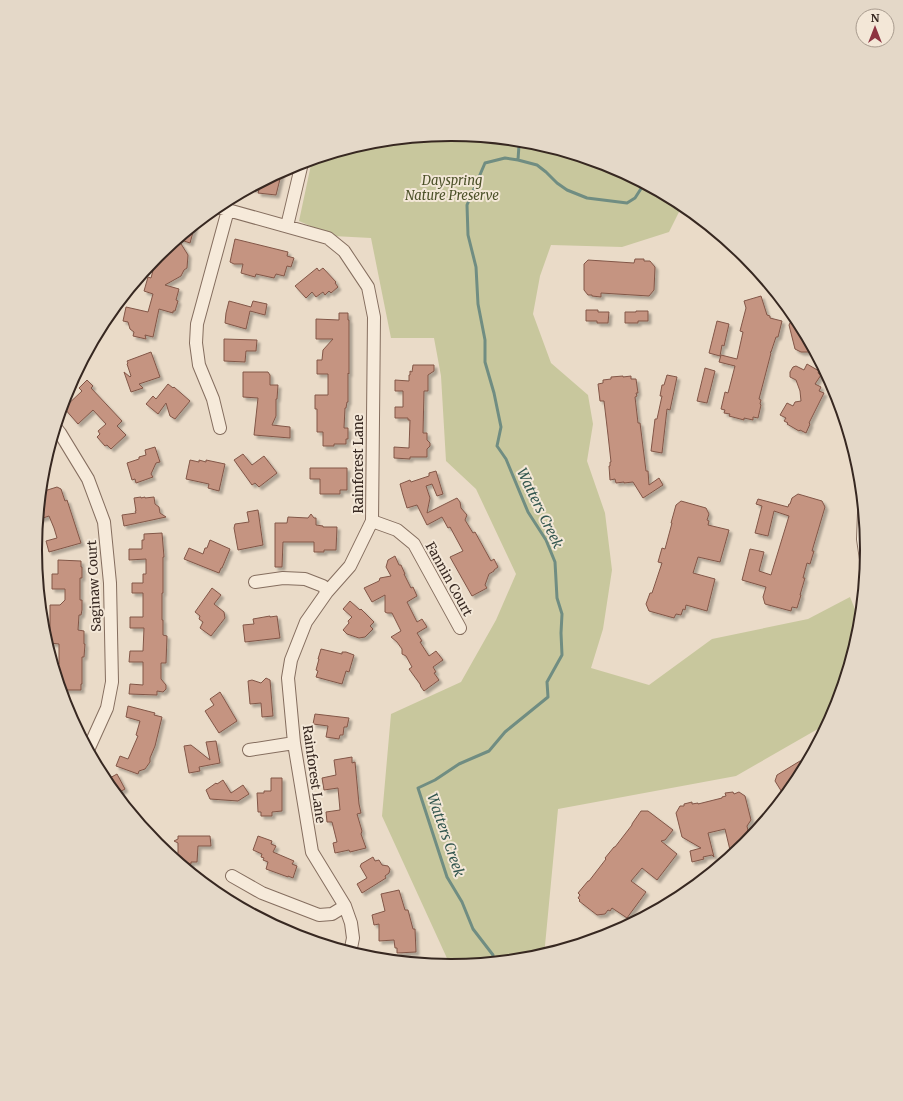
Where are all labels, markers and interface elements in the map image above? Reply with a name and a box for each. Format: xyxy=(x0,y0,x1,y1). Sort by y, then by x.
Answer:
north arrow xyxy=(855,8,895,48)
text: N xyxy=(871,11,880,25)
park label: Dayspring Nature Preserve xyxy=(405,172,499,204)
street label: Rainforest Lane xyxy=(350,414,367,513)
water label: Watters Creek xyxy=(513,465,567,551)
street label: Fannin Court xyxy=(422,539,476,619)
street label: Saginaw Court xyxy=(83,540,105,632)
street label: Rainforest Lane xyxy=(299,724,329,824)
water label: Watters Creek xyxy=(423,791,469,879)

